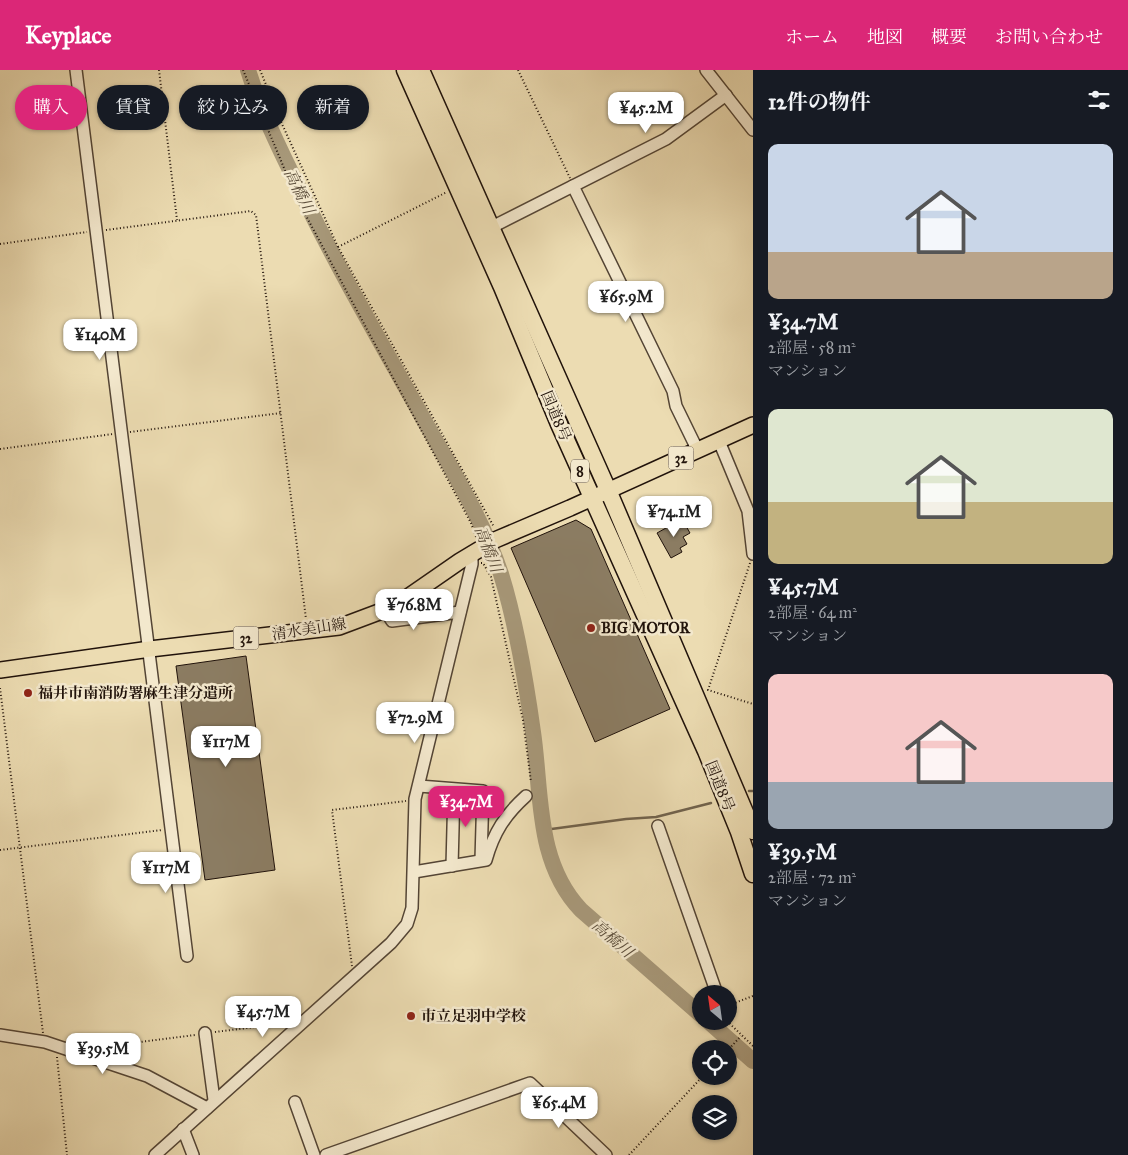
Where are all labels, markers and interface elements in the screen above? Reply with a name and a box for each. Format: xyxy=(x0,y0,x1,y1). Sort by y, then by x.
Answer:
text: Keyplace xyxy=(25,20,112,50)
text: ホーム xyxy=(785,26,839,48)
text: 地図 xyxy=(867,26,903,48)
text: 概要 xyxy=(931,26,967,48)
text: お問い合わせ xyxy=(995,26,1103,48)
chip: 購入 xyxy=(15,85,87,130)
chip: 賃貸 xyxy=(97,85,169,130)
chip: 絞り込み xyxy=(179,85,287,130)
chip: 新着 xyxy=(297,85,369,130)
icon: filters xyxy=(1085,86,1113,114)
text: 12件の物件 xyxy=(768,89,871,115)
pin: ¥45.2M xyxy=(605,92,687,134)
text: ¥45.2M xyxy=(619,98,673,117)
water label: 高橋川 xyxy=(280,165,319,219)
icon: home xyxy=(896,177,986,267)
pin: ¥65.9M xyxy=(585,280,667,323)
text: ¥65.9M xyxy=(599,287,653,306)
text: ¥34.7M xyxy=(768,309,838,335)
pin: ¥140M xyxy=(65,318,135,361)
text: ¥140M xyxy=(74,325,126,344)
text: 2部屋 · 58 m² xyxy=(768,338,856,357)
text: マンション xyxy=(768,361,847,380)
street label: 国道8号 xyxy=(537,388,575,444)
icon: home xyxy=(896,442,986,532)
road number: 32 xyxy=(668,446,694,469)
road number: 8 xyxy=(571,460,589,482)
pin: ¥74.1M xyxy=(633,496,715,538)
text: ¥74.1M xyxy=(647,502,701,521)
water label: 高橋川 xyxy=(471,523,507,577)
text: ¥45.7M xyxy=(768,574,839,600)
pin: ¥76.8M xyxy=(373,588,455,631)
text: ¥76.8M xyxy=(386,595,442,614)
text: 2部屋 · 64 m² xyxy=(768,603,857,622)
street label: 清水美山線 xyxy=(271,614,347,644)
place label: BIG MOTOR xyxy=(601,619,692,637)
marker: BIG MOTOR xyxy=(585,622,597,634)
road number: 32 xyxy=(234,626,258,650)
text: マンション xyxy=(768,626,847,645)
place label: 福井市南消防署麻生津分遣所 xyxy=(38,684,233,702)
marker: 福井市南消防署麻生津分遣所 xyxy=(22,687,34,699)
pin: ¥72.9M xyxy=(374,702,456,744)
icon: home xyxy=(896,707,986,797)
text: ¥72.9M xyxy=(387,708,443,727)
pin: ¥117M xyxy=(191,726,261,768)
text: ¥117M xyxy=(202,732,250,751)
street label: 国道8号 xyxy=(702,758,738,814)
pin: ¥34.7M xyxy=(425,786,507,828)
text: ¥34.7M xyxy=(439,792,493,811)
text: ¥39.5M xyxy=(768,839,837,865)
pin: ¥117M xyxy=(131,852,201,894)
text: ¥117M xyxy=(142,858,190,877)
text: 2部屋 · 72 m² xyxy=(768,868,856,887)
text: マンション xyxy=(768,891,847,910)
water label: 高橋川 xyxy=(588,915,639,963)
north arrow xyxy=(692,985,738,1030)
map controls xyxy=(692,985,737,1140)
pin: ¥45.7M xyxy=(222,996,304,1038)
text: ¥45.7M xyxy=(236,1002,290,1021)
place label: 市立足羽中学校 xyxy=(421,1007,526,1025)
marker: 市立足羽中学校 xyxy=(405,1010,417,1022)
pin: ¥39.5M xyxy=(62,1032,144,1075)
text: ¥39.5M xyxy=(77,1039,129,1058)
button: locate xyxy=(692,1040,737,1085)
pin: ¥65.4M xyxy=(518,1086,600,1129)
text: ¥65.4M xyxy=(532,1093,586,1112)
button: layers xyxy=(692,1095,737,1140)

